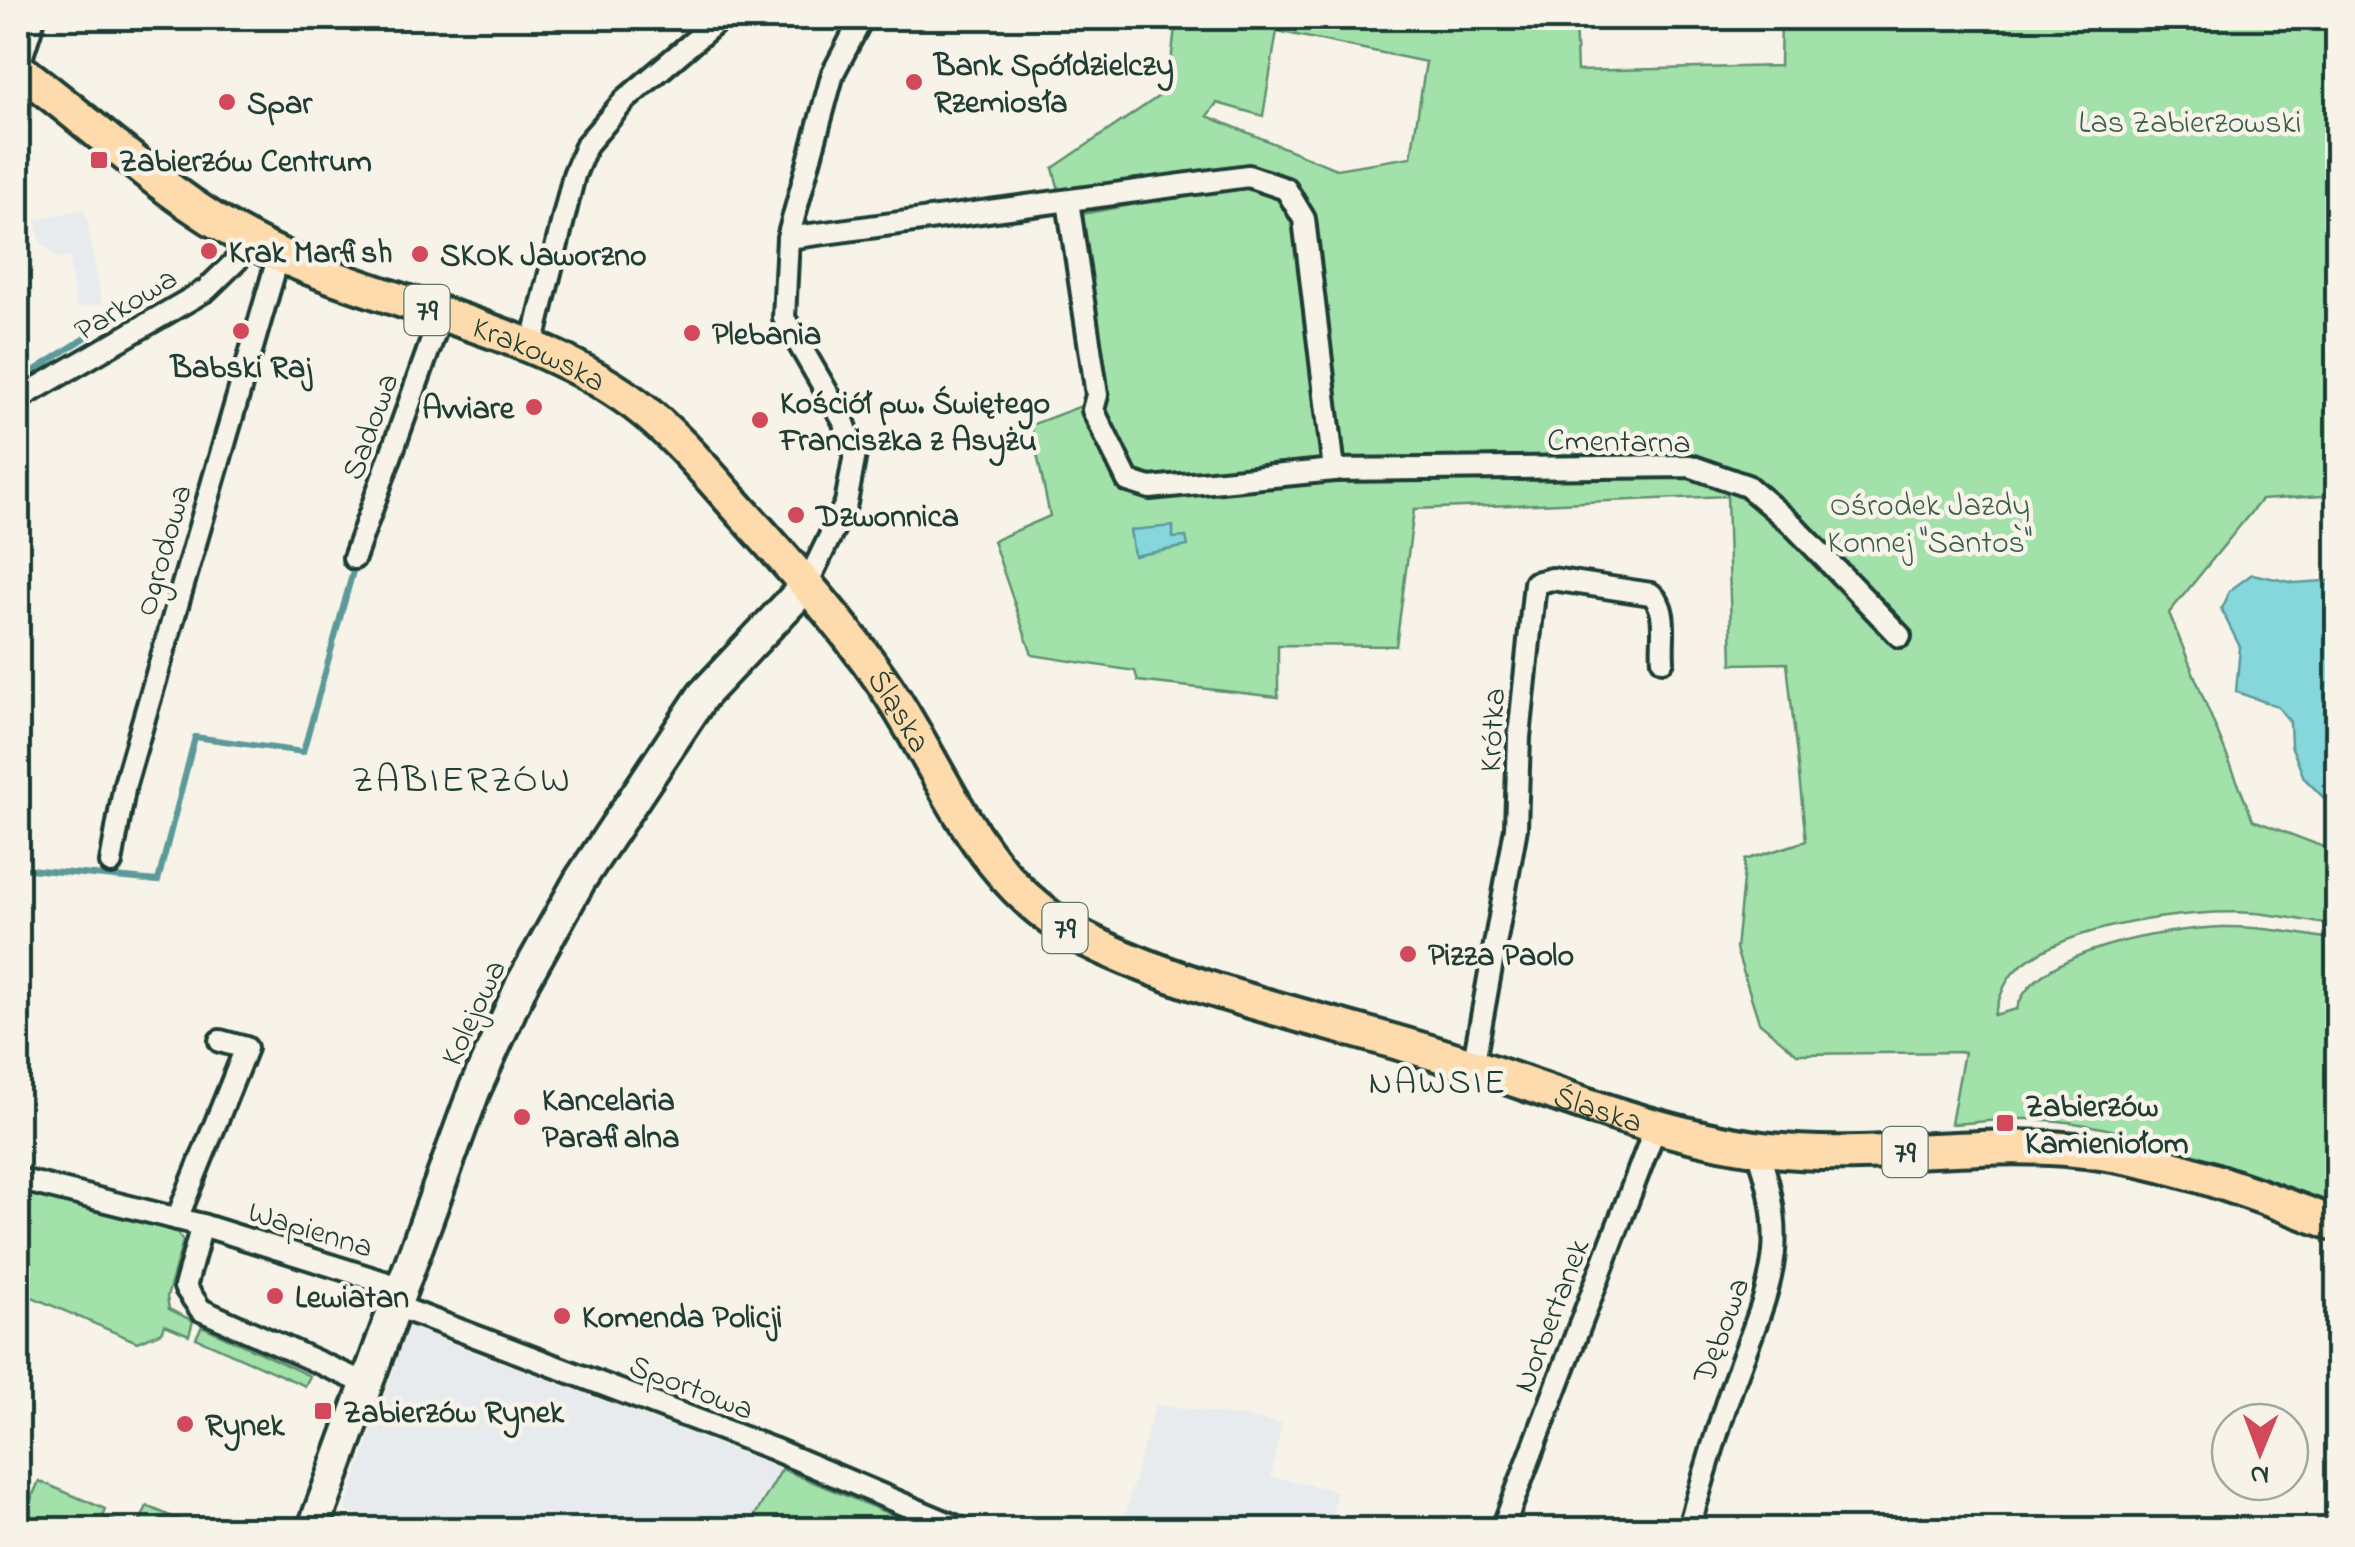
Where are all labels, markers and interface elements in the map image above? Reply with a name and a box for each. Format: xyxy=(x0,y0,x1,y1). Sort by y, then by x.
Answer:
place label: Bank Spółdzielczy Rzemiosła xyxy=(932,44,1174,128)
marker: Bank Spółdzielczy Rzemiosła xyxy=(903,71,925,93)
place label: Spar xyxy=(247,82,313,129)
marker: Spar xyxy=(216,91,238,113)
park label: Las Zabierzowski xyxy=(2079,101,2301,148)
place label: Zabierzów Centrum xyxy=(119,140,372,187)
marker: Zabierzów Centrum xyxy=(88,149,110,171)
place label: Krak Marfish xyxy=(229,231,392,278)
place label: SKOK Jaworzno xyxy=(440,234,647,281)
marker: Krak Marfish xyxy=(198,240,220,262)
marker: SKOK Jaworzno xyxy=(409,243,431,265)
street label: Parkowa xyxy=(66,257,187,355)
road number: 79 xyxy=(404,285,450,335)
street label: Krakowska xyxy=(465,306,614,406)
place label: Plebania xyxy=(712,313,821,360)
marker: Babski Raj xyxy=(230,320,252,342)
marker: Plebania xyxy=(681,322,703,344)
place label: Babski Raj xyxy=(168,346,313,393)
street label: Sadowa xyxy=(331,367,413,487)
place label: Kościół pw. Świętego Franciszka z Asyżu xyxy=(778,382,1050,467)
place label: Avviare xyxy=(422,387,516,434)
marker: Avviare xyxy=(523,396,545,418)
marker: Kościół pw. Świętego Franciszka z Asyżu xyxy=(749,409,771,431)
street label: Cmentarna xyxy=(1547,419,1691,468)
street label: Ogrodowa xyxy=(124,480,207,622)
park label: Ośrodek Jazdy Konnej "Santos" xyxy=(1828,484,2032,568)
place label: Dzwonnica xyxy=(814,495,959,542)
marker: Dzwonnica xyxy=(785,504,807,526)
street label: Śląska xyxy=(854,661,941,762)
street label: Krótka xyxy=(1469,687,1520,773)
district label: ZABIERZÓW xyxy=(352,754,572,810)
road number: 79 xyxy=(1042,903,1088,953)
place label: Pizza Paolo xyxy=(1428,934,1574,981)
marker: Pizza Paolo xyxy=(1397,943,1419,965)
street label: Kolejowa xyxy=(430,953,520,1074)
district label: NAWSIE xyxy=(1368,1059,1508,1110)
street label: Śląska xyxy=(1546,1075,1647,1148)
place label: Kancelaria Parafialna xyxy=(542,1079,679,1163)
place label: Zabierzów Kamieniołom xyxy=(2025,1085,2189,1169)
marker: Kancelaria Parafialna xyxy=(511,1106,533,1128)
marker: Zabierzów Kamieniołom xyxy=(1994,1112,2016,1134)
road number: 79 xyxy=(1882,1127,1928,1177)
street label: Wapienna xyxy=(242,1190,378,1273)
street label: Norbertanek xyxy=(1502,1232,1604,1400)
street label: Dębowa xyxy=(1682,1272,1764,1392)
place label: Lewiatan xyxy=(295,1276,409,1323)
marker: Lewiatan xyxy=(264,1285,286,1307)
place label: Komenda Policji xyxy=(582,1296,782,1343)
marker: Komenda Policji xyxy=(551,1305,573,1327)
street label: Sportowa xyxy=(622,1344,760,1435)
place label: Zabierzów Rynek xyxy=(343,1391,565,1439)
marker: Zabierzów Rynek xyxy=(312,1400,334,1422)
north arrow xyxy=(2210,1402,2310,1502)
place label: Rynek xyxy=(205,1404,286,1452)
marker: Rynek xyxy=(174,1413,196,1435)
text: N xyxy=(2250,1453,2269,1494)

